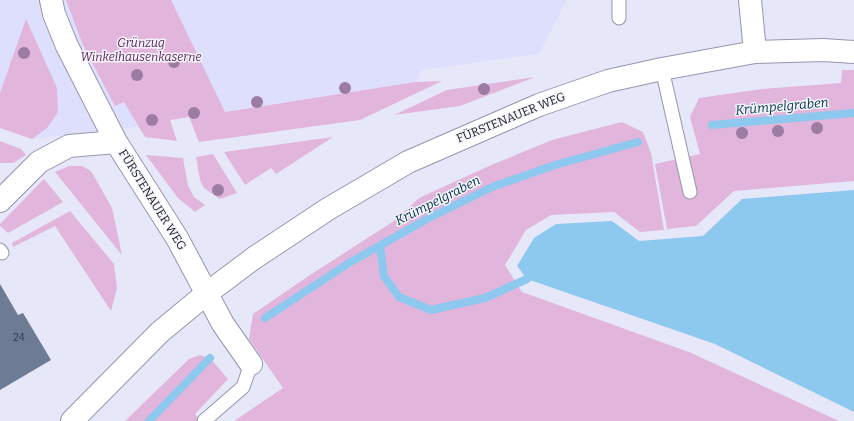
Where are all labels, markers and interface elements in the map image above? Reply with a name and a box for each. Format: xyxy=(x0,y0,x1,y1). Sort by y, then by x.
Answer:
park label: Grünzug Winkelhausenkaserne xyxy=(81,37,201,65)
street label: FÜRSTENAUER WEG xyxy=(454,90,568,146)
water label: Krümpelgraben xyxy=(735,95,829,119)
street label: FÜRSTENAUER WEG xyxy=(115,147,189,253)
water label: Krümpelgraben xyxy=(393,173,483,229)
house number: 24 xyxy=(13,332,25,344)

